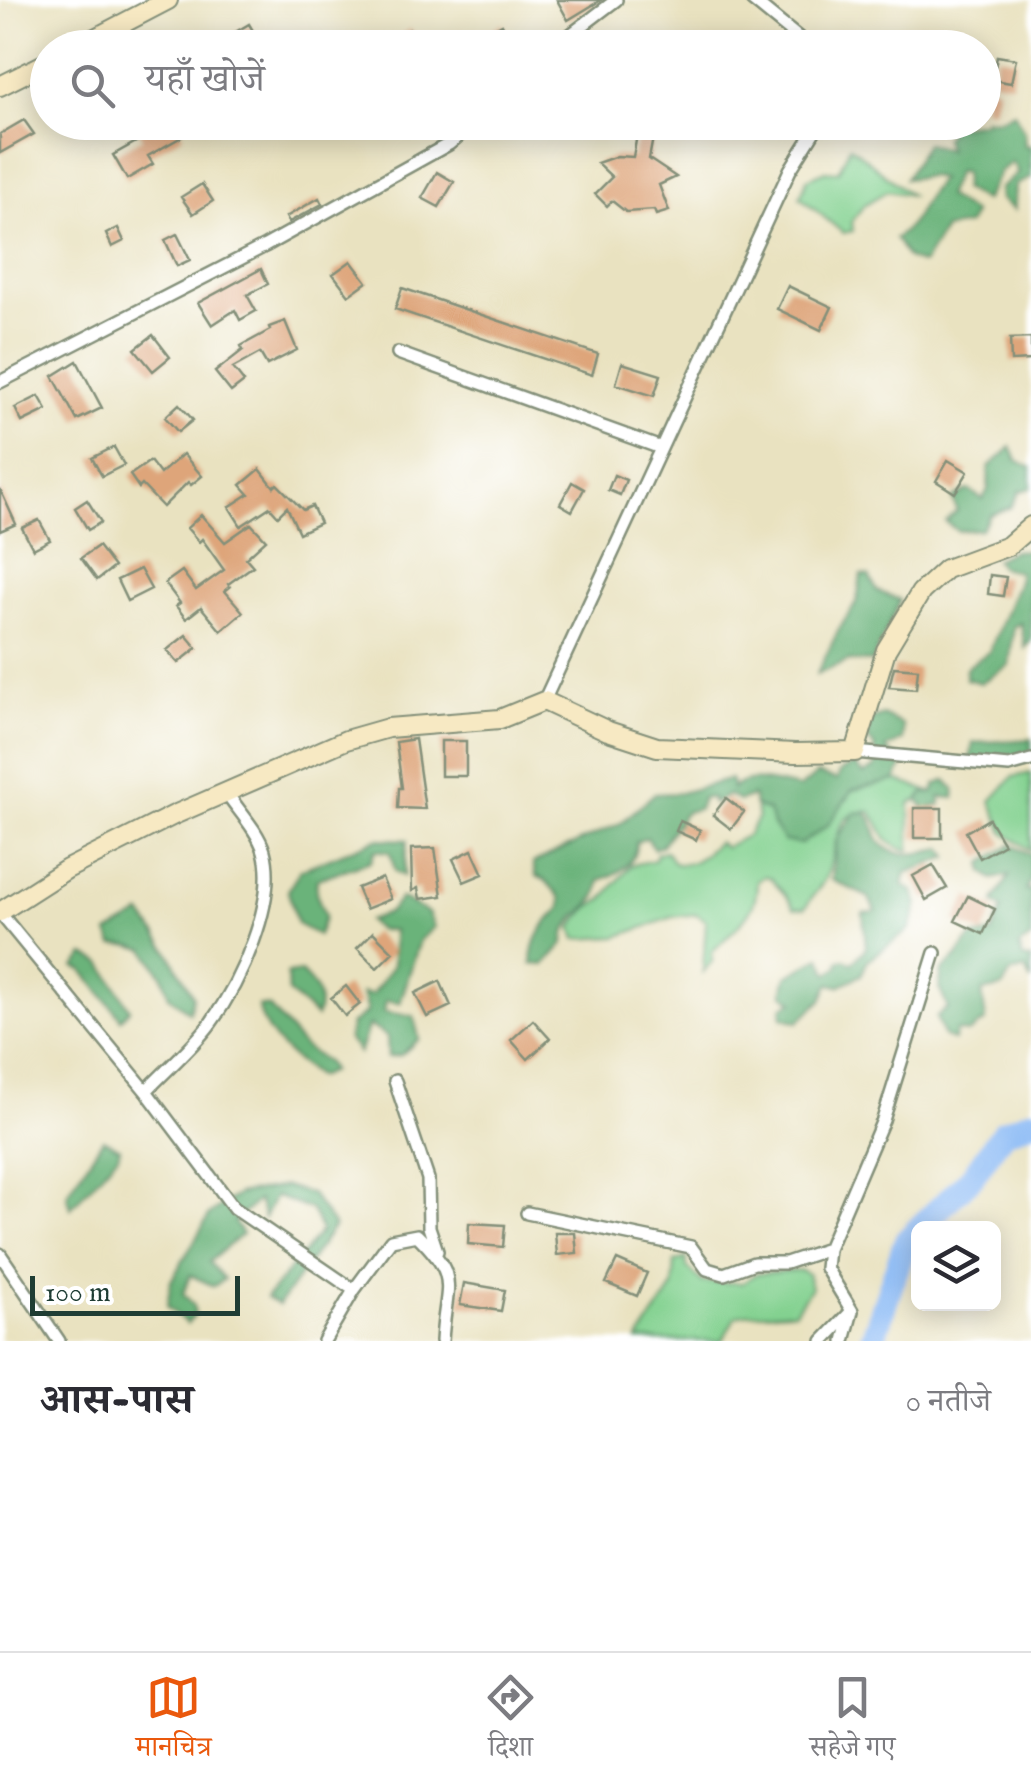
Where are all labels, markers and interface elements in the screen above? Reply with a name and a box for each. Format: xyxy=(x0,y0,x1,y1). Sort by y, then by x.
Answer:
search box xyxy=(30,30,1001,140)
text: यहाँ खोजें xyxy=(145,57,265,105)
icon: search xyxy=(65,58,120,113)
map controls xyxy=(911,1221,1001,1311)
button: layers xyxy=(911,1221,1001,1311)
scale bar xyxy=(30,1271,240,1316)
text: 100 m xyxy=(45,1276,111,1311)
text: आस-पास xyxy=(40,1375,193,1428)
text: 0 नतीजे xyxy=(905,1382,991,1423)
tab: मानचित्र xyxy=(136,1670,212,1774)
tab: दिशा xyxy=(483,1670,538,1774)
tab: सहेजे गए xyxy=(810,1670,895,1774)

